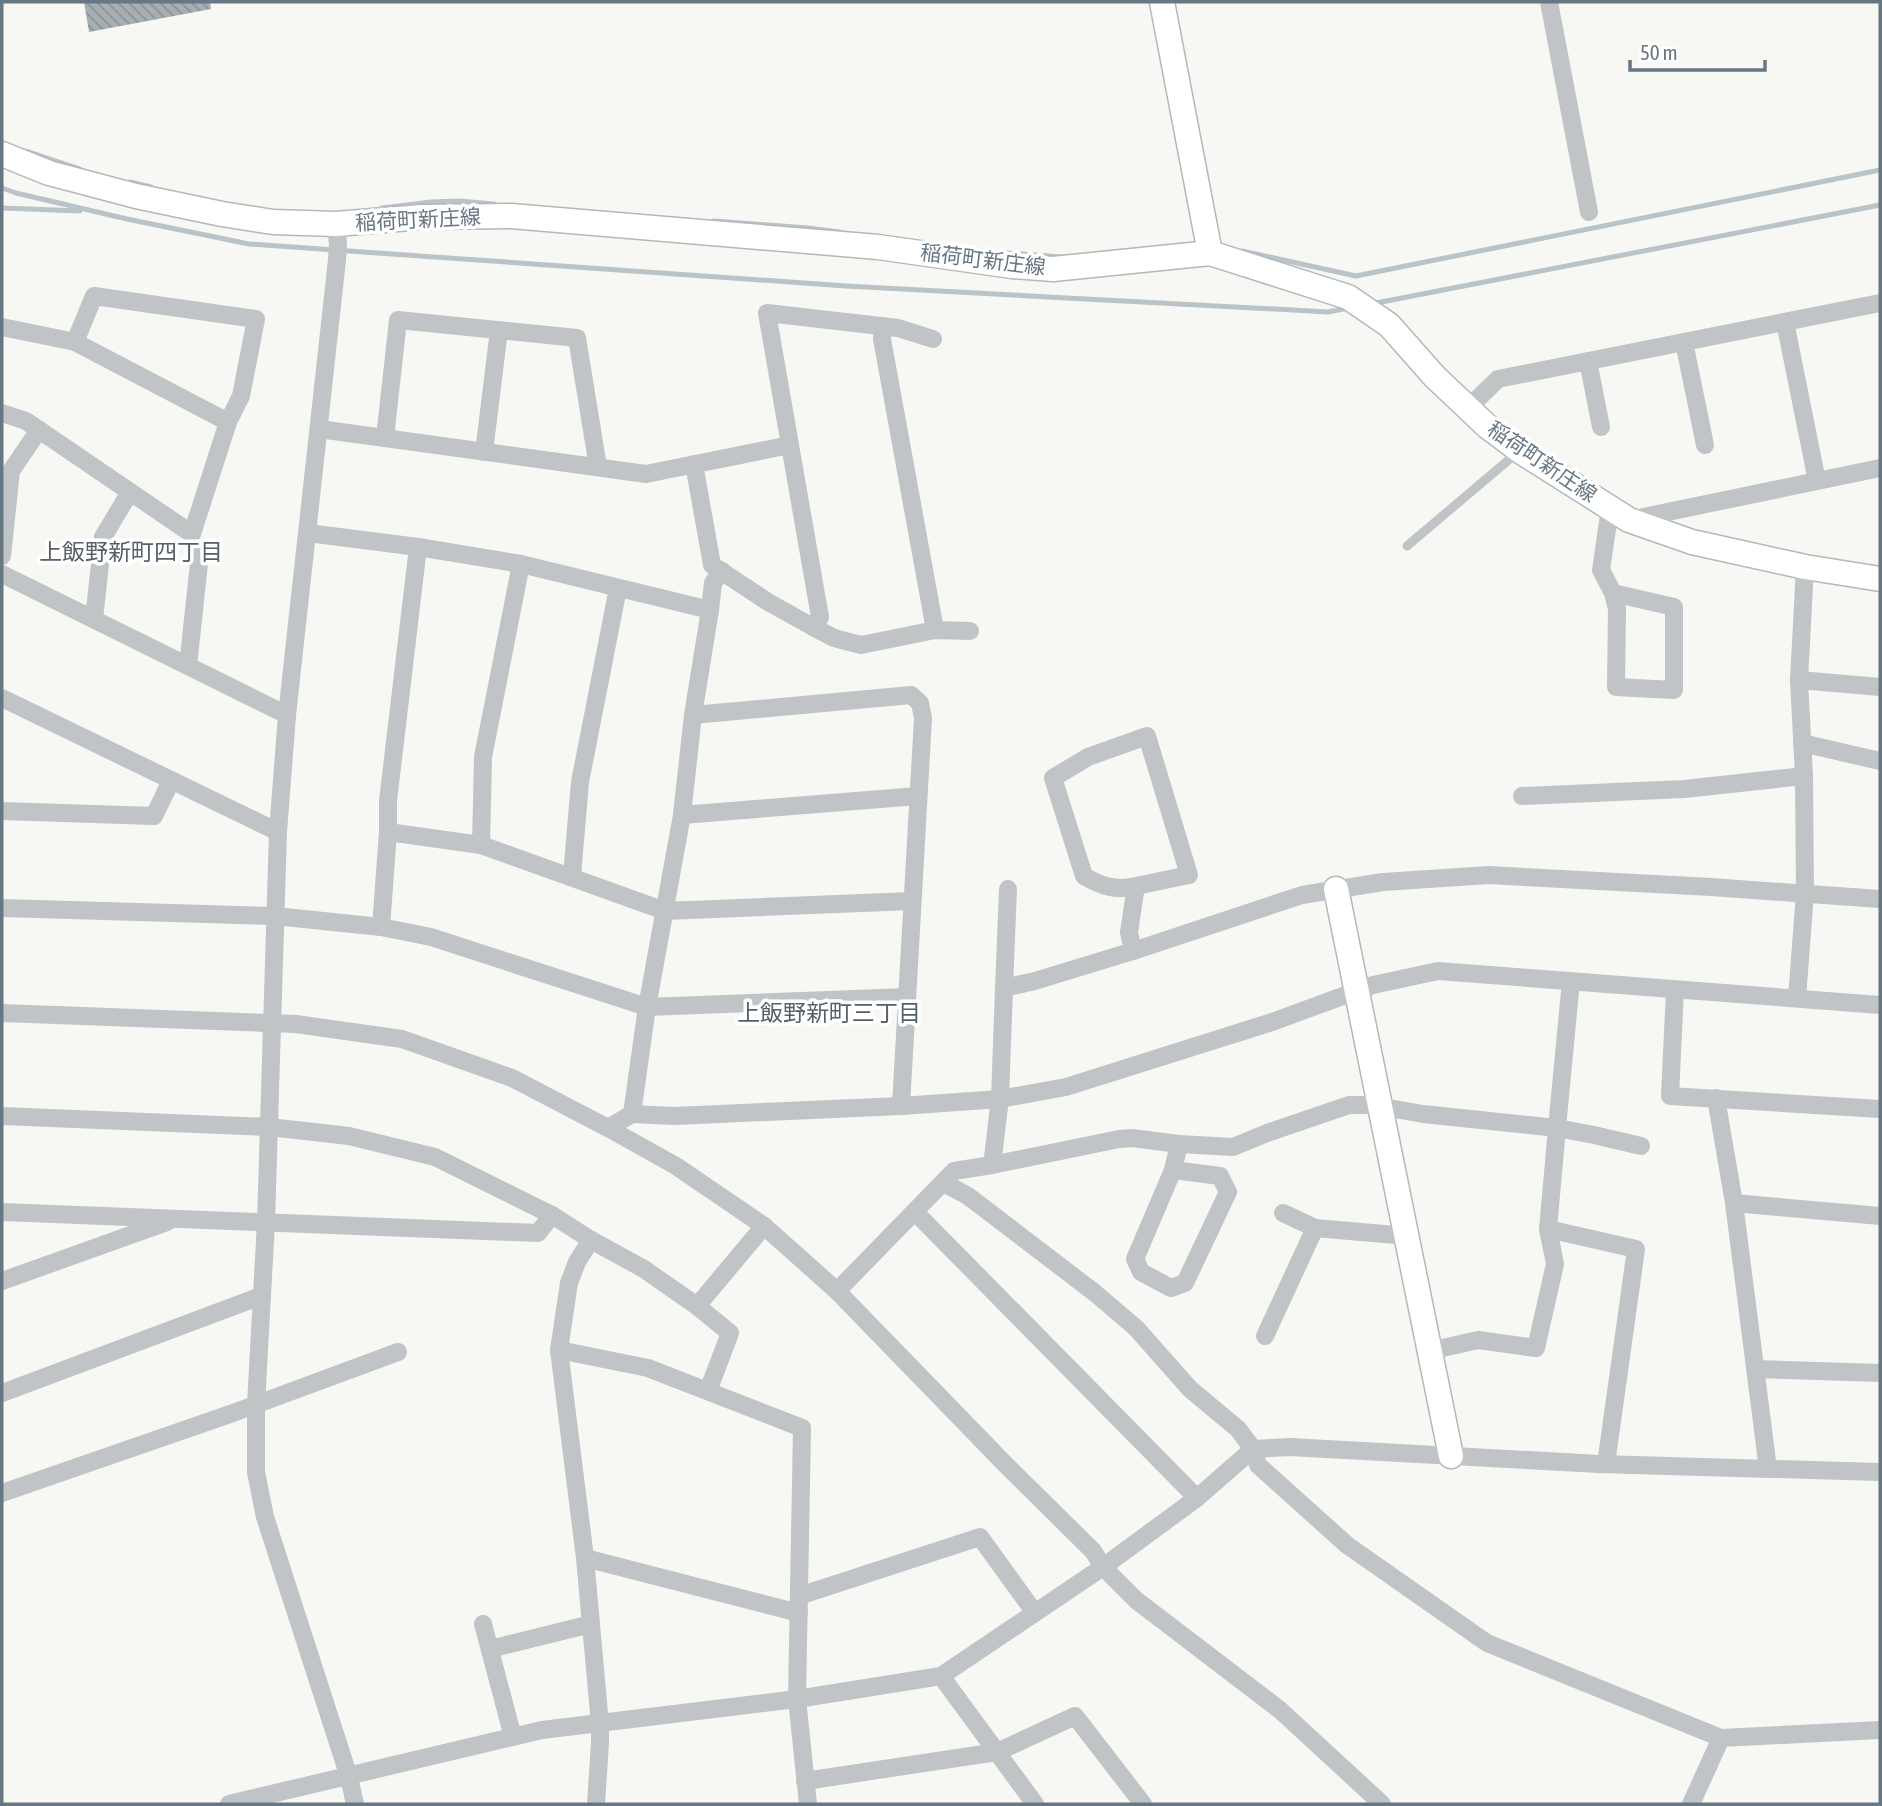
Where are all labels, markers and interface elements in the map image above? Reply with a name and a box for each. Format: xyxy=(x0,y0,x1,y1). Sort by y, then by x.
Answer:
scale bar xyxy=(1630,28,1765,72)
text: 50 m xyxy=(1640,40,1678,64)
street label: 稲荷町新庄線 xyxy=(354,204,481,234)
street label: 稲荷町新庄線 xyxy=(919,239,1047,279)
street label: 稲荷町新庄線 xyxy=(1484,416,1601,506)
district label: 上飯野新町四丁目 xyxy=(39,539,223,565)
district label: 上飯野新町三丁目 xyxy=(737,1000,921,1026)

